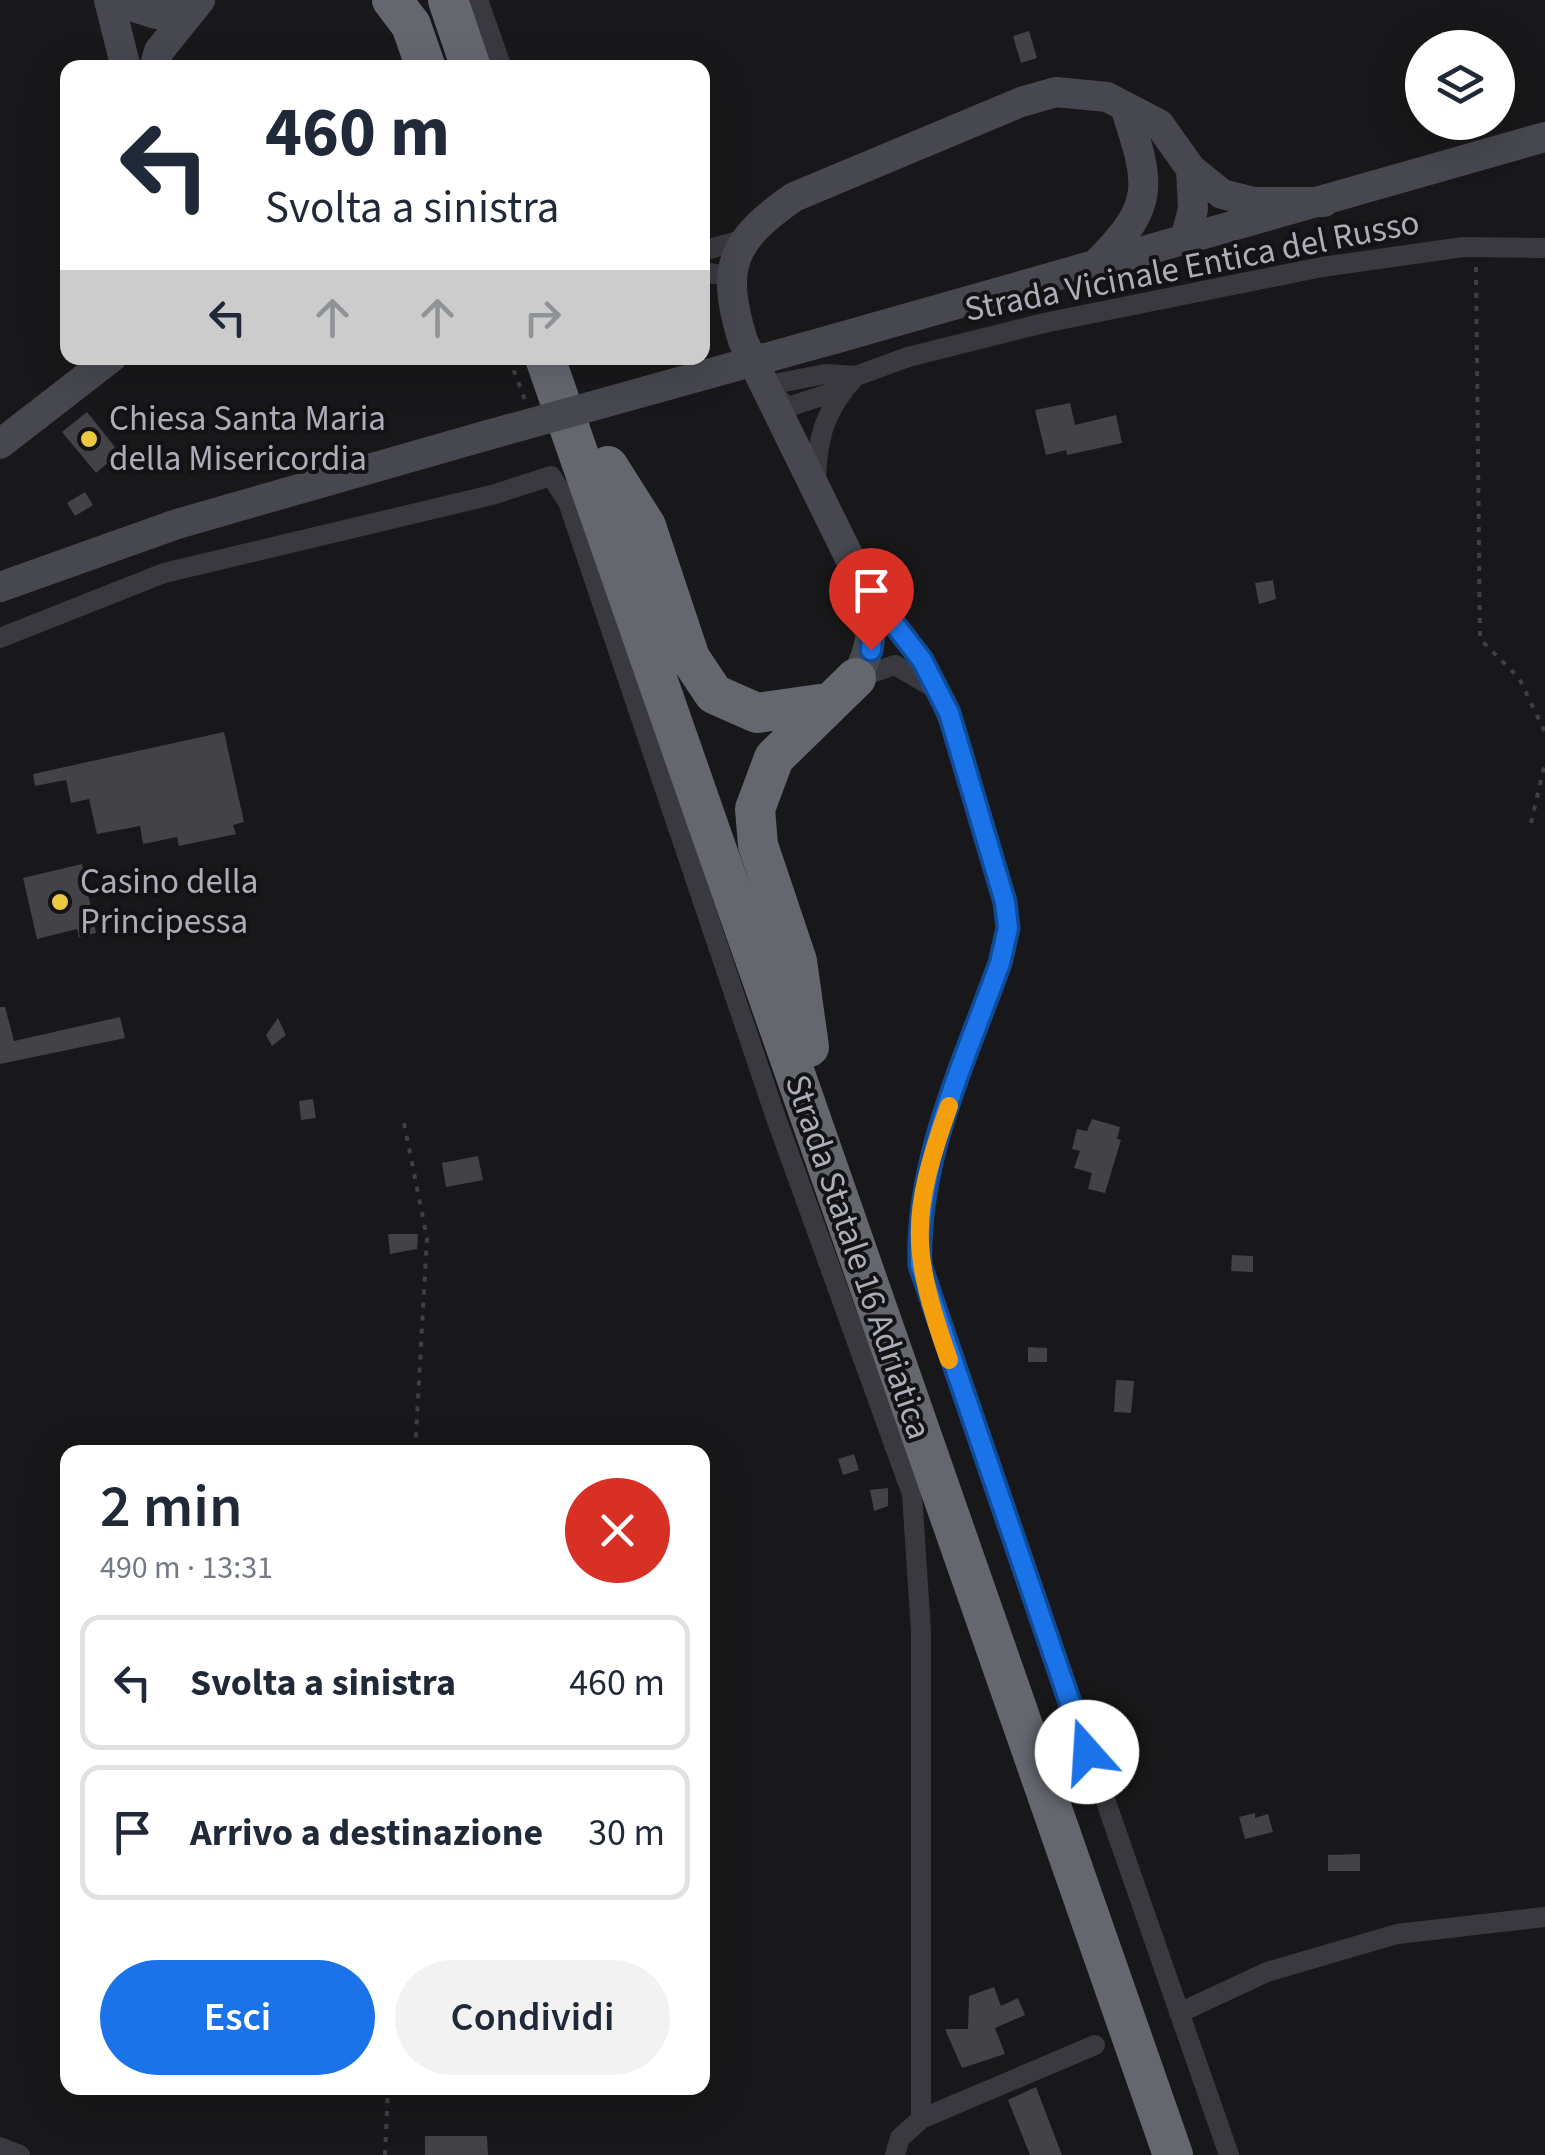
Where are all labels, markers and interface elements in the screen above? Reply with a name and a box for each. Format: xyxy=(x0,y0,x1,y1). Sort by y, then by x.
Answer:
map controls xyxy=(1405,30,1515,140)
button: layers xyxy=(1405,30,1515,140)
text: 460 m xyxy=(265,83,450,183)
icon: left xyxy=(100,100,230,230)
text: Svolta a sinistra xyxy=(265,176,559,240)
street label: Strada Vicinale Entica del Russo xyxy=(960,197,1424,335)
icon: left xyxy=(200,290,255,345)
icon: ahead xyxy=(305,290,360,345)
icon: ahead xyxy=(410,290,465,345)
icon: right xyxy=(515,290,570,345)
place label: Chiesa Santa Maria della Misericordia xyxy=(109,394,386,484)
marker: Chiesa Santa Maria della Misericordia xyxy=(78,428,100,450)
pin xyxy=(829,548,914,651)
icon: arrive xyxy=(844,563,899,618)
place label: Casino della Principessa xyxy=(80,857,258,947)
marker: Casino della Principessa xyxy=(49,891,71,913)
street label: Strada Statale 16 Adriatica xyxy=(772,1068,944,1446)
text: 2 min xyxy=(100,1465,243,1550)
button: close xyxy=(565,1478,670,1583)
text: 490 m · 13:31 xyxy=(100,1545,273,1591)
icon: left xyxy=(105,1655,160,1710)
text: Svolta a sinistra xyxy=(190,1656,456,1710)
text: 460 m xyxy=(569,1656,665,1710)
position arrow xyxy=(1035,1700,1139,1804)
icon: arrive xyxy=(105,1805,160,1860)
text: Arrivo a destinazione xyxy=(190,1806,543,1860)
text: 30 m xyxy=(588,1806,665,1860)
button: Esci xyxy=(100,1960,375,2075)
button: Condividi xyxy=(395,1960,670,2075)

